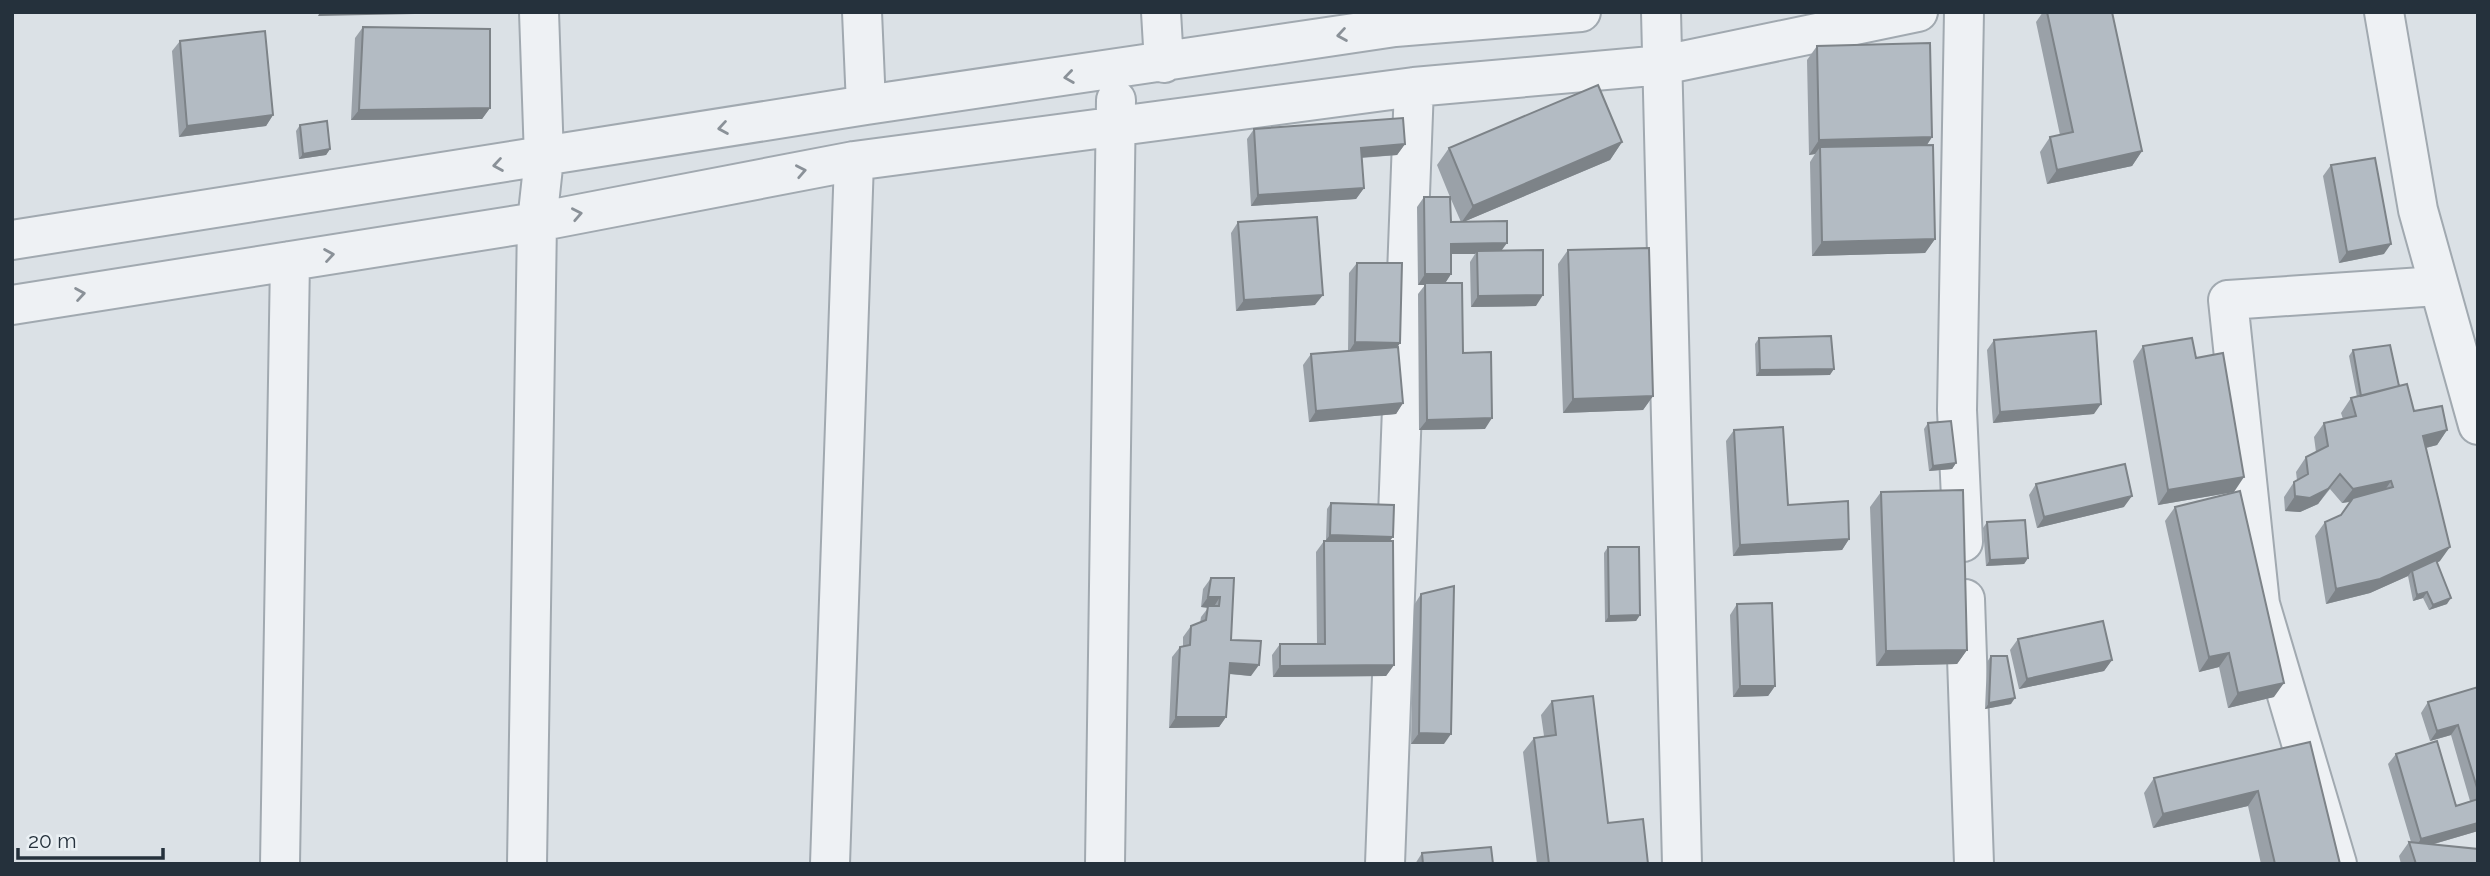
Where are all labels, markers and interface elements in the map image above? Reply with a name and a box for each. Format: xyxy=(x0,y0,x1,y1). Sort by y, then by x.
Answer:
one-way arrow xyxy=(1336,27,1348,42)
one-way arrow xyxy=(1063,69,1075,84)
one-way arrow xyxy=(717,120,729,135)
one-way arrow xyxy=(492,157,504,172)
one-way arrow xyxy=(795,165,807,180)
one-way arrow xyxy=(571,208,583,223)
one-way arrow xyxy=(323,247,334,262)
one-way arrow xyxy=(74,287,86,302)
scale bar xyxy=(18,816,163,860)
text: 20 m xyxy=(28,828,76,853)

